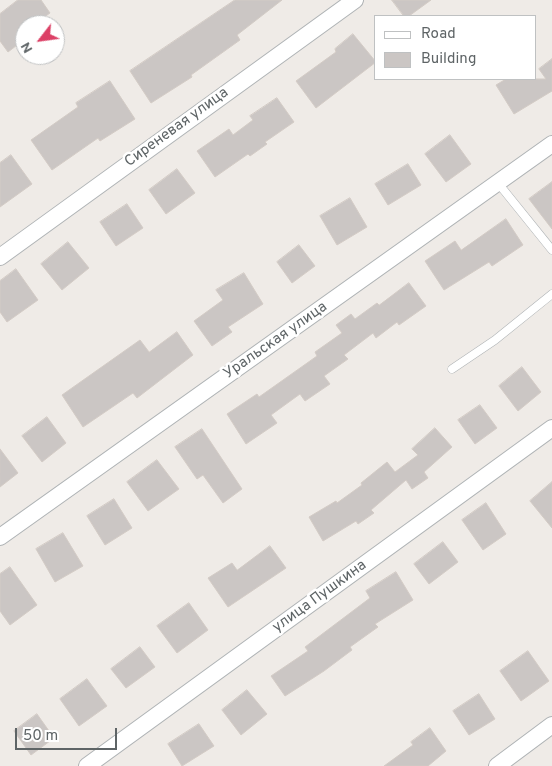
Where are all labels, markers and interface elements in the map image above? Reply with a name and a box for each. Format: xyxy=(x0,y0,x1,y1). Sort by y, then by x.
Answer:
north arrow xyxy=(15,15,65,65)
legend xyxy=(374,15,537,80)
text: Road xyxy=(421,25,456,44)
text: N xyxy=(18,39,37,56)
text: Building xyxy=(421,50,476,69)
street label: Сиреневая улица xyxy=(122,84,232,172)
street label: Уральская улица xyxy=(221,299,331,383)
street label: улица Пушкина xyxy=(270,557,370,637)
scale bar xyxy=(18,718,120,750)
text: 50 m xyxy=(23,727,58,746)

